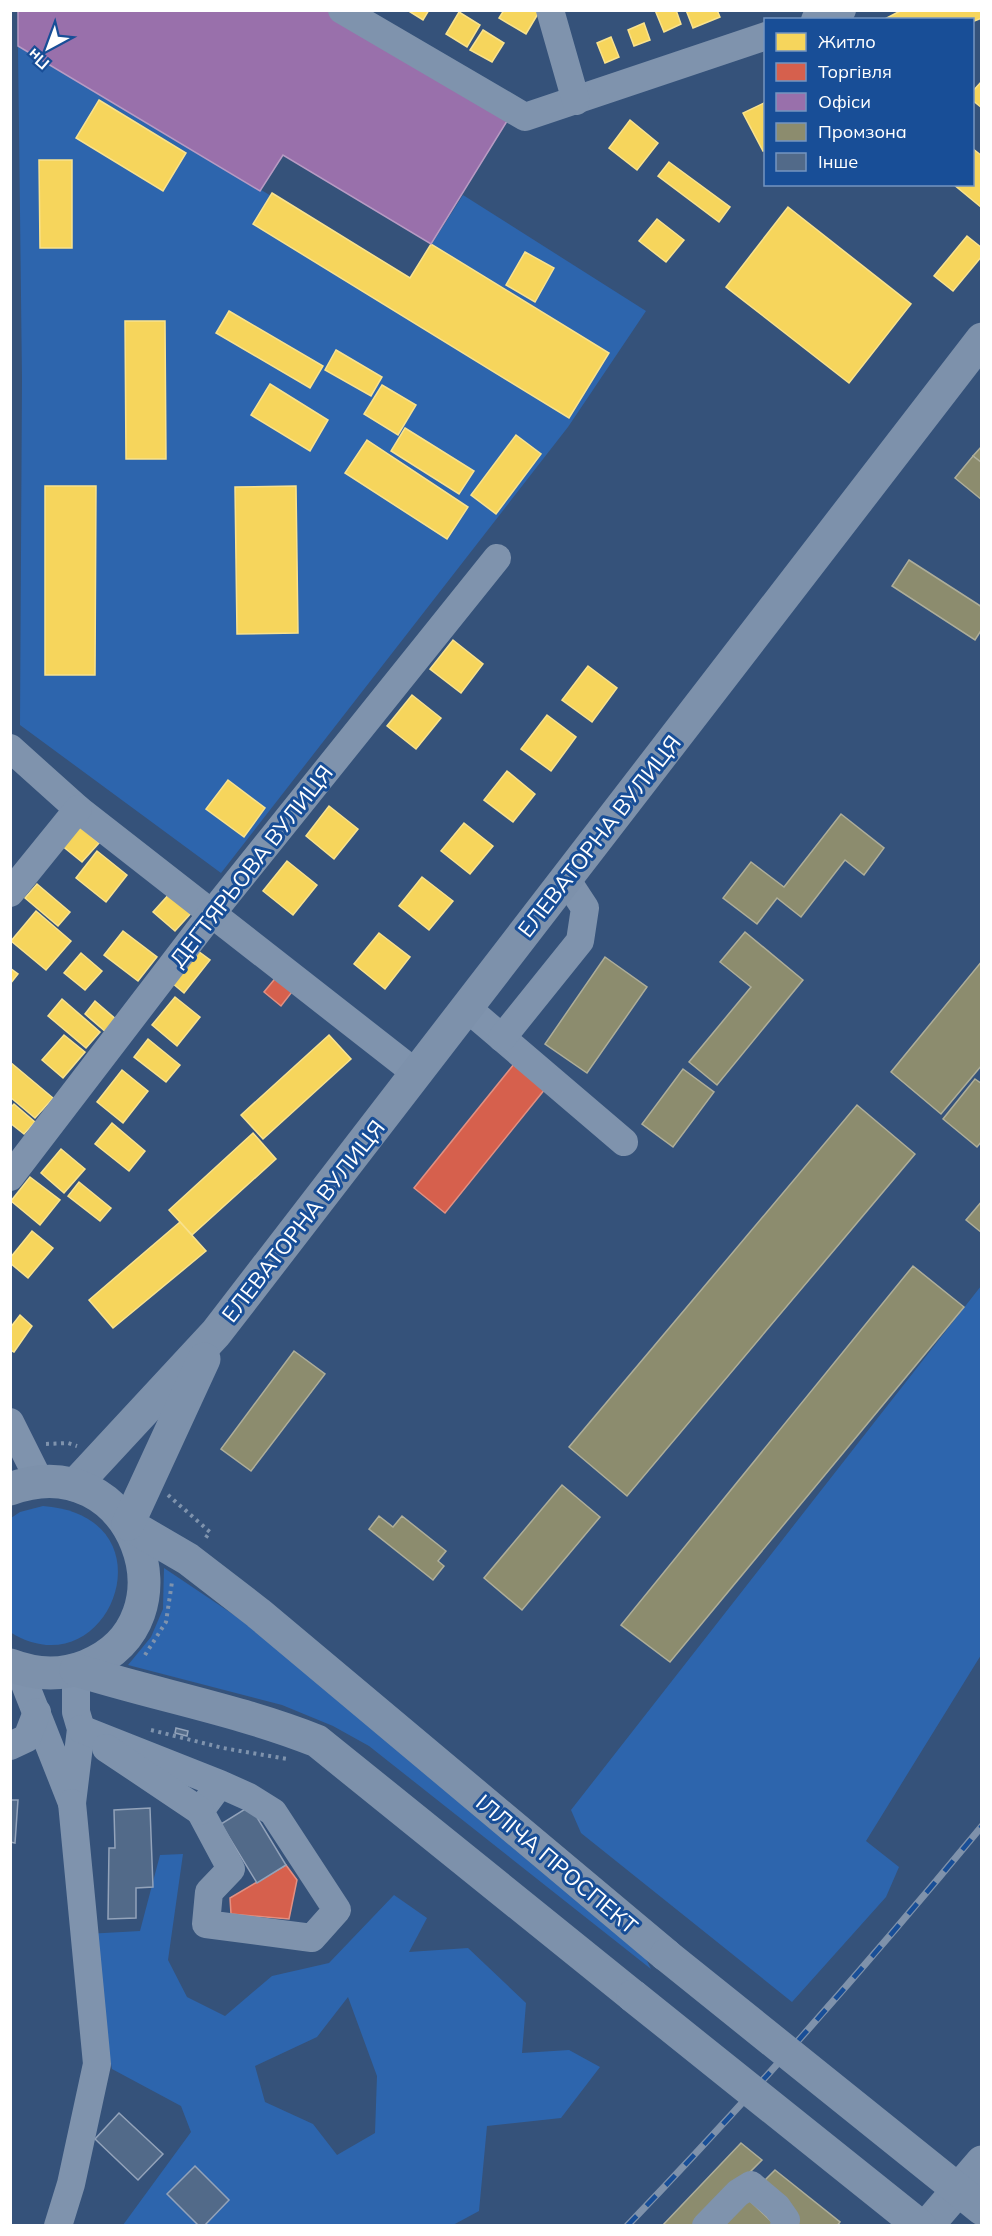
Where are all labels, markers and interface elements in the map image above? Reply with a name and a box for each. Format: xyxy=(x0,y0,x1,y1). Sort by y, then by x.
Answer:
north arrow xyxy=(18,18,78,78)
legend xyxy=(764,18,974,186)
text: Житло xyxy=(818,30,876,53)
text: Пн xyxy=(23,44,53,74)
text: Торгівля xyxy=(818,60,892,83)
text: Офіси xyxy=(818,90,871,113)
text: Промзона xyxy=(818,120,907,143)
text: Інше xyxy=(818,150,858,173)
street label: ЕЛЕВАТОРНА ВУЛИЦЯ xyxy=(511,729,687,943)
street label: ДЕГТЯРЬОВА ВУЛИЦЯ xyxy=(163,759,339,973)
street label: ЕЛЕВАТОРНА ВУЛИЦЯ xyxy=(215,1114,391,1328)
street label: ІЛЛІЧА ПРОСПЕКТ xyxy=(470,1788,644,1940)

